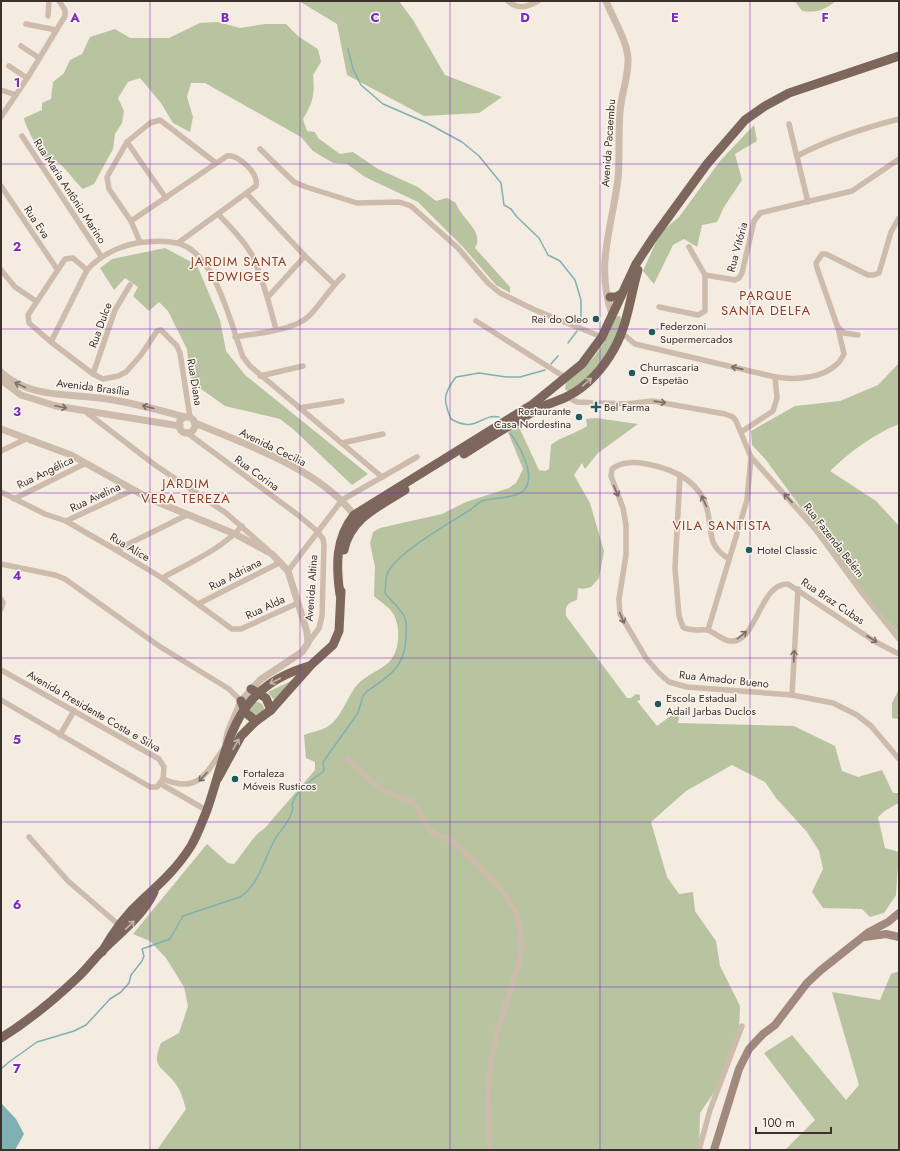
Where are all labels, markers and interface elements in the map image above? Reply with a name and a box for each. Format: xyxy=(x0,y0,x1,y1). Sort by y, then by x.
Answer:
text: A xyxy=(69,8,80,27)
text: B xyxy=(221,8,230,27)
text: C xyxy=(370,8,380,27)
text: D xyxy=(520,8,530,27)
text: E xyxy=(671,8,679,27)
text: F xyxy=(821,8,829,27)
text: 1 xyxy=(14,73,20,92)
street label: Avenida Pacaembu xyxy=(597,98,619,188)
street label: Rua Maria Antônio Marino xyxy=(30,135,110,247)
street label: Rua Eva xyxy=(20,202,54,242)
street label: Rua Vitória xyxy=(723,220,751,274)
text: 2 xyxy=(13,237,21,256)
district label: JARDIM SANTA EDWIGES xyxy=(189,252,287,286)
district label: PARQUE SANTA DELFA xyxy=(721,286,811,320)
street label: Rua Dulce xyxy=(84,300,116,350)
place label: Rei do Oleo xyxy=(532,311,588,327)
marker: Rei do Oleo xyxy=(591,314,601,324)
place label: Federzoni Supermercados xyxy=(660,318,733,347)
marker: Federzoni Supermercados xyxy=(647,327,657,337)
street label: Rua Diana xyxy=(183,357,207,407)
place label: Churrascaria O Espetão xyxy=(640,359,699,388)
one-way arrow xyxy=(731,363,744,371)
marker: Churrascaria O Espetão xyxy=(627,368,637,378)
street label: Avenida Brasília xyxy=(55,375,131,399)
one-way arrow xyxy=(582,378,592,387)
one-way arrow xyxy=(14,380,26,388)
one-way arrow xyxy=(653,398,666,406)
place label: Bel Farma xyxy=(604,399,650,415)
text: 3 xyxy=(13,402,21,421)
marker: Bel Farma xyxy=(591,402,601,412)
one-way arrow xyxy=(141,403,154,410)
place label: Restaurante Casa Nordestina xyxy=(494,403,571,432)
one-way arrow xyxy=(54,404,67,412)
marker: Restaurante Casa Nordestina xyxy=(574,412,584,422)
street label: Avenida Cecilia xyxy=(237,424,309,470)
street label: Rua Angélica xyxy=(14,451,76,493)
street label: Rua Corina xyxy=(231,451,283,495)
district label: JARDIM VERA TEREZA xyxy=(141,474,231,508)
street label: Rua Avelina xyxy=(67,478,123,516)
one-way arrow xyxy=(613,484,621,496)
one-way arrow xyxy=(783,493,793,503)
one-way arrow xyxy=(700,495,707,507)
street label: Rua Fazenda Belém xyxy=(800,499,868,581)
district label: VILA SANTISTA xyxy=(673,516,771,535)
street label: Rua Alice xyxy=(107,529,153,565)
place label: Hotel Classic xyxy=(757,542,817,558)
marker: Hotel Classic xyxy=(744,545,754,555)
street label: Rua Adriana xyxy=(206,554,264,594)
street label: Avenida Altina xyxy=(301,554,321,622)
text: 4 xyxy=(12,566,22,585)
street label: Rua Braz Cubas xyxy=(798,574,868,628)
street label: Rua Alda xyxy=(243,591,287,623)
one-way arrow xyxy=(619,611,627,623)
one-way arrow xyxy=(737,631,748,639)
one-way arrow xyxy=(866,635,877,643)
one-way arrow xyxy=(791,650,798,663)
street label: Avenida Presidente Costa e Silva xyxy=(24,666,164,756)
street label: Rua Amador Bueno xyxy=(678,666,770,692)
one-way arrow xyxy=(270,677,282,685)
place label: Escola Estadual Adail Jarbas Duclos xyxy=(666,690,757,719)
marker: Escola Estadual Adail Jarbas Duclos xyxy=(653,699,663,709)
text: 5 xyxy=(13,730,21,749)
one-way arrow xyxy=(233,738,241,750)
place label: Fortaleza Móveis Rusticos xyxy=(243,765,317,794)
one-way arrow xyxy=(198,771,207,782)
marker: Fortaleza Móveis Rusticos xyxy=(230,774,240,784)
text: 6 xyxy=(13,895,22,914)
one-way arrow xyxy=(125,920,135,930)
text: 7 xyxy=(13,1059,21,1078)
scale bar xyxy=(756,1109,831,1135)
text: 100 m xyxy=(762,1114,795,1132)

